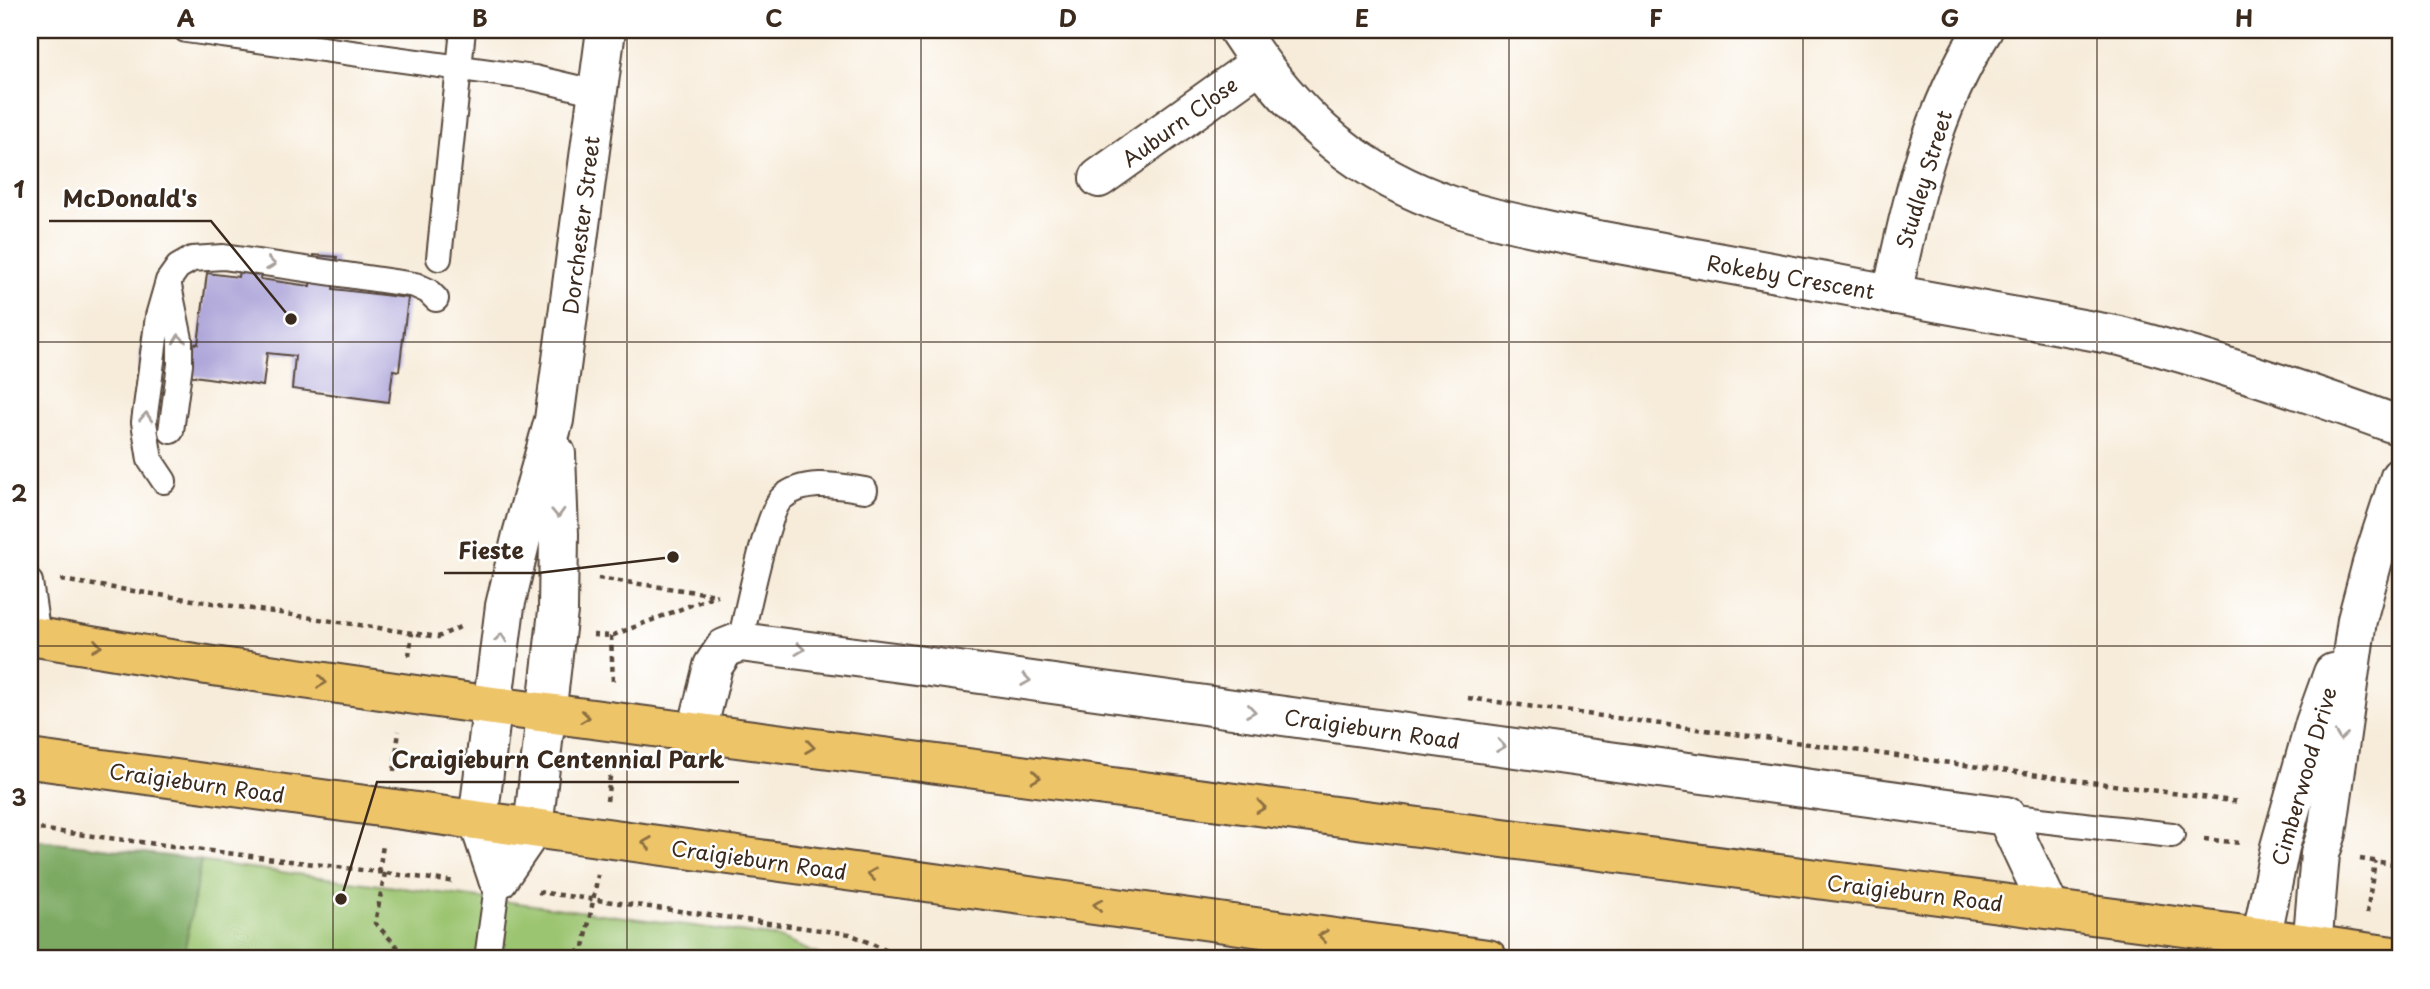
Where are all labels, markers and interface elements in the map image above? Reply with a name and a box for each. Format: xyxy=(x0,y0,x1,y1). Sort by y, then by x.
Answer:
text: A xyxy=(177,0,195,35)
text: B xyxy=(472,0,488,35)
text: C xyxy=(765,0,783,35)
text: D xyxy=(1059,0,1077,35)
text: E xyxy=(1355,0,1369,35)
text: F xyxy=(1649,0,1663,35)
text: G xyxy=(1941,0,1959,35)
text: H xyxy=(2235,0,2253,35)
street label: Auburn Close xyxy=(1115,68,1243,174)
street label: Studley Street xyxy=(1887,106,1959,252)
street label: Dorchester Street xyxy=(553,134,607,316)
text: 1 xyxy=(14,171,25,206)
callout: McDonald's xyxy=(49,177,211,221)
text: McDonald's xyxy=(63,180,197,215)
street label: Rokeby Crescent xyxy=(1705,246,1877,306)
one-way arrow xyxy=(265,257,277,272)
one-way arrow xyxy=(171,333,186,345)
one-way arrow xyxy=(138,412,153,423)
text: 2 xyxy=(11,475,27,510)
one-way arrow xyxy=(551,508,566,519)
callout: Fieste xyxy=(444,529,538,573)
text: Fieste xyxy=(458,532,524,567)
one-way arrow xyxy=(494,633,509,644)
one-way arrow xyxy=(91,638,103,653)
one-way arrow xyxy=(795,642,806,657)
one-way arrow xyxy=(1020,672,1032,687)
one-way arrow xyxy=(316,674,328,689)
street label: Cimberwood Drive xyxy=(2262,683,2344,869)
street label: Craigieburn Road xyxy=(1282,700,1462,756)
one-way arrow xyxy=(1245,704,1257,719)
one-way arrow xyxy=(579,710,590,725)
one-way arrow xyxy=(2333,730,2348,742)
callout: Craigieburn Centennial Park xyxy=(377,738,739,782)
one-way arrow xyxy=(1495,738,1507,753)
one-way arrow xyxy=(804,739,816,754)
text: Craigieburn Centennial Park xyxy=(391,741,725,776)
street label: Craigieburn Road xyxy=(107,754,287,810)
one-way arrow xyxy=(1030,769,1042,784)
text: 3 xyxy=(11,779,27,814)
one-way arrow xyxy=(1255,799,1267,814)
street label: Craigieburn Road xyxy=(669,831,849,887)
one-way arrow xyxy=(641,836,653,851)
street label: Craigieburn Road xyxy=(1825,865,2005,919)
one-way arrow xyxy=(866,867,878,882)
one-way arrow xyxy=(1092,898,1103,913)
one-way arrow xyxy=(1317,929,1329,944)

